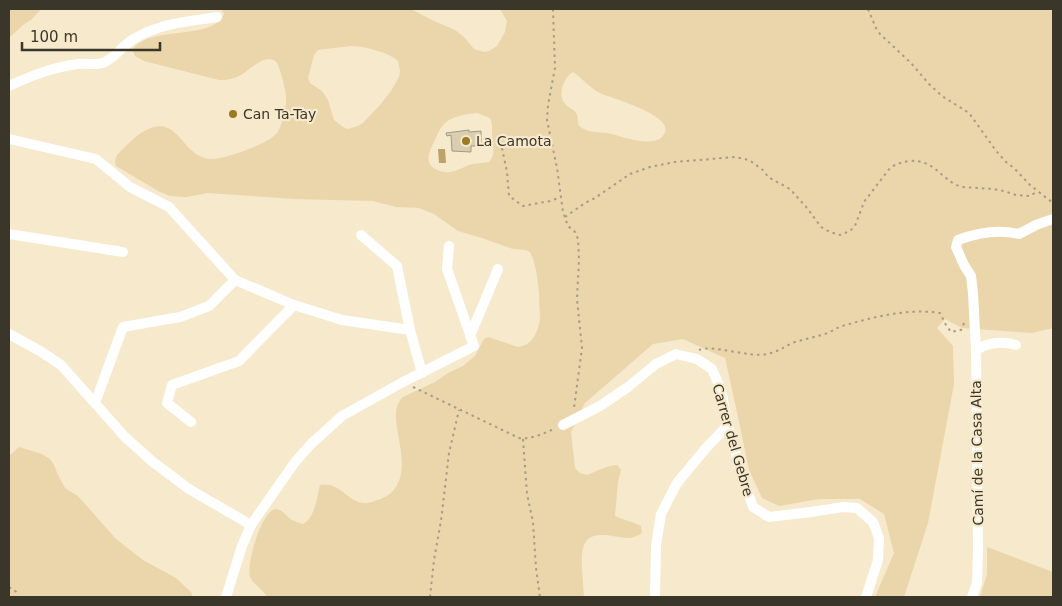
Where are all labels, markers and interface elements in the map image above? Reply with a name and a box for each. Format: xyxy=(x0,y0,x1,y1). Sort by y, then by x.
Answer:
scale bar xyxy=(22,20,160,52)
text: 100 m xyxy=(30,28,78,46)
place label: Can Ta-Tay xyxy=(243,106,316,122)
marker: Can Ta-Tay xyxy=(227,108,239,120)
place label: La Camota xyxy=(476,133,551,149)
marker: La Camota xyxy=(460,135,472,147)
street label: Camí de la Casa Alta xyxy=(968,380,986,526)
street label: Carrer del Gebre xyxy=(709,382,757,498)

